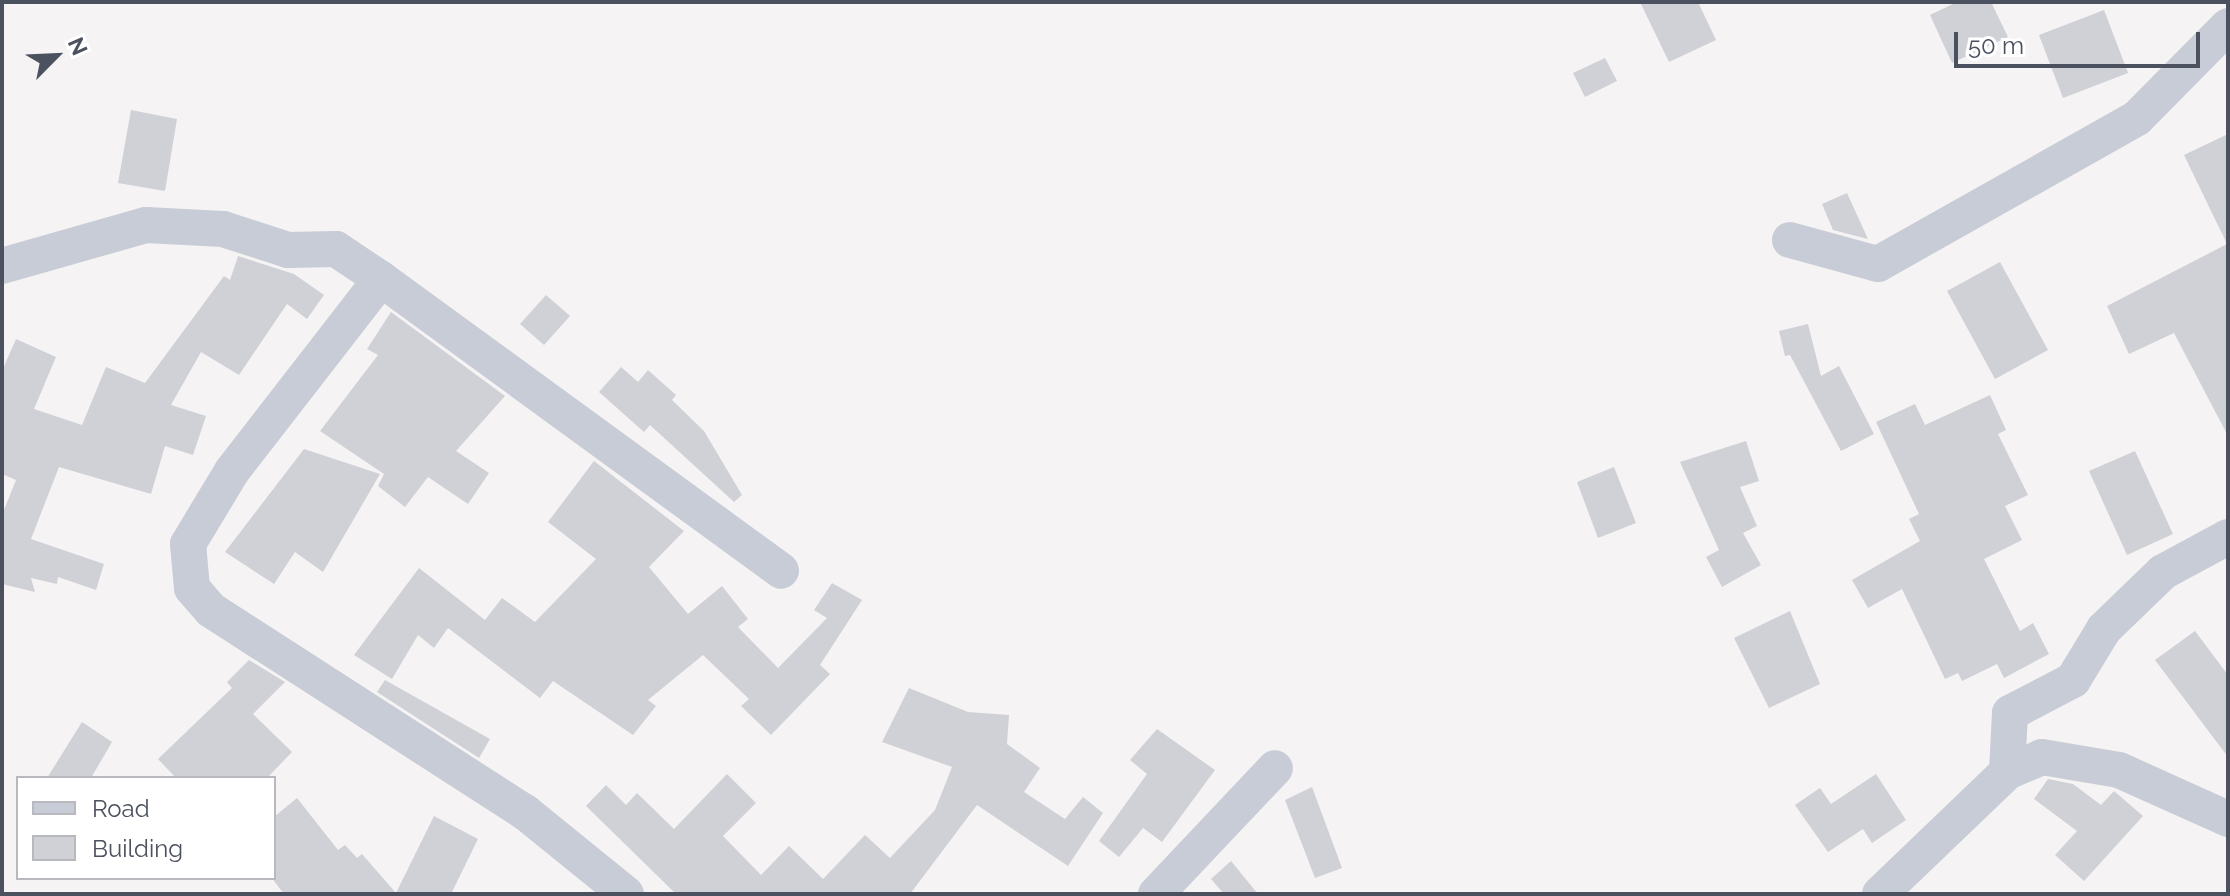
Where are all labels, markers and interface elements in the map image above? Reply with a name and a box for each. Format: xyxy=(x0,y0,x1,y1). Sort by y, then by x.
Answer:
north arrow xyxy=(16,16,96,96)
scale bar xyxy=(1958,16,2204,66)
text: 50 m xyxy=(1968,31,2024,60)
text: N xyxy=(63,33,93,59)
legend xyxy=(16,776,276,880)
text: Road xyxy=(92,794,150,823)
text: Building xyxy=(92,834,183,863)

